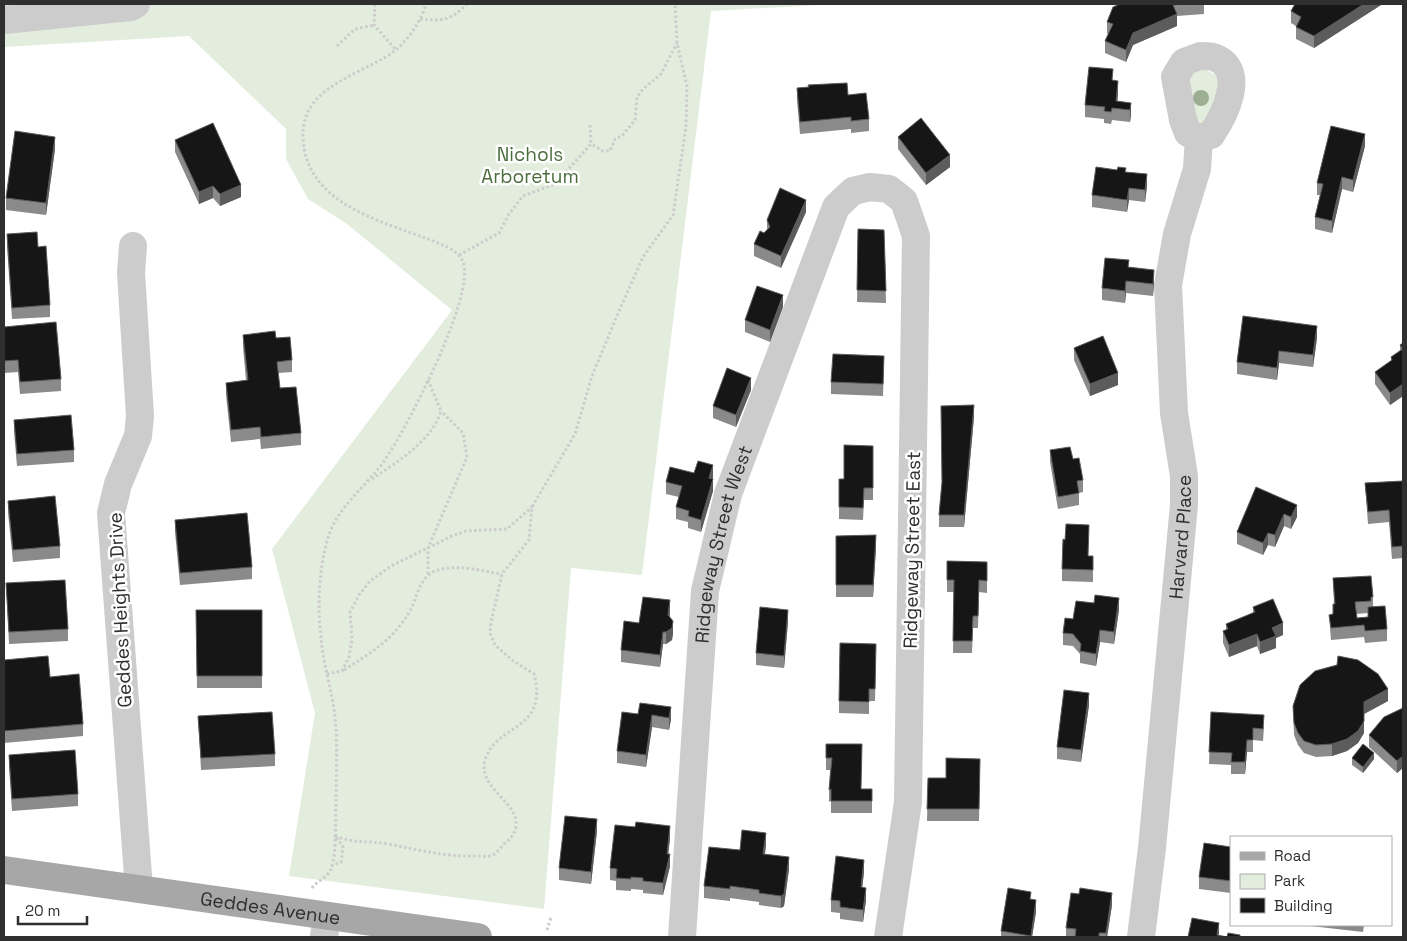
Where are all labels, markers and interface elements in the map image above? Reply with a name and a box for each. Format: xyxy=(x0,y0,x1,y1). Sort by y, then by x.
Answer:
park label: Nichols Arboretum xyxy=(481,142,579,189)
street label: Ridgeway Street West xyxy=(689,442,758,644)
street label: Ridgeway Street East xyxy=(898,451,926,649)
street label: Harvard Place xyxy=(1163,475,1197,600)
street label: Geddes Heights Drive xyxy=(102,512,138,708)
legend xyxy=(1230,836,1392,926)
text: Road xyxy=(1274,846,1311,865)
text: Park xyxy=(1274,871,1305,890)
street label: Geddes Avenue xyxy=(199,885,342,930)
scale bar xyxy=(18,894,86,926)
text: Building xyxy=(1274,896,1333,915)
text: 20 m xyxy=(25,901,60,920)

